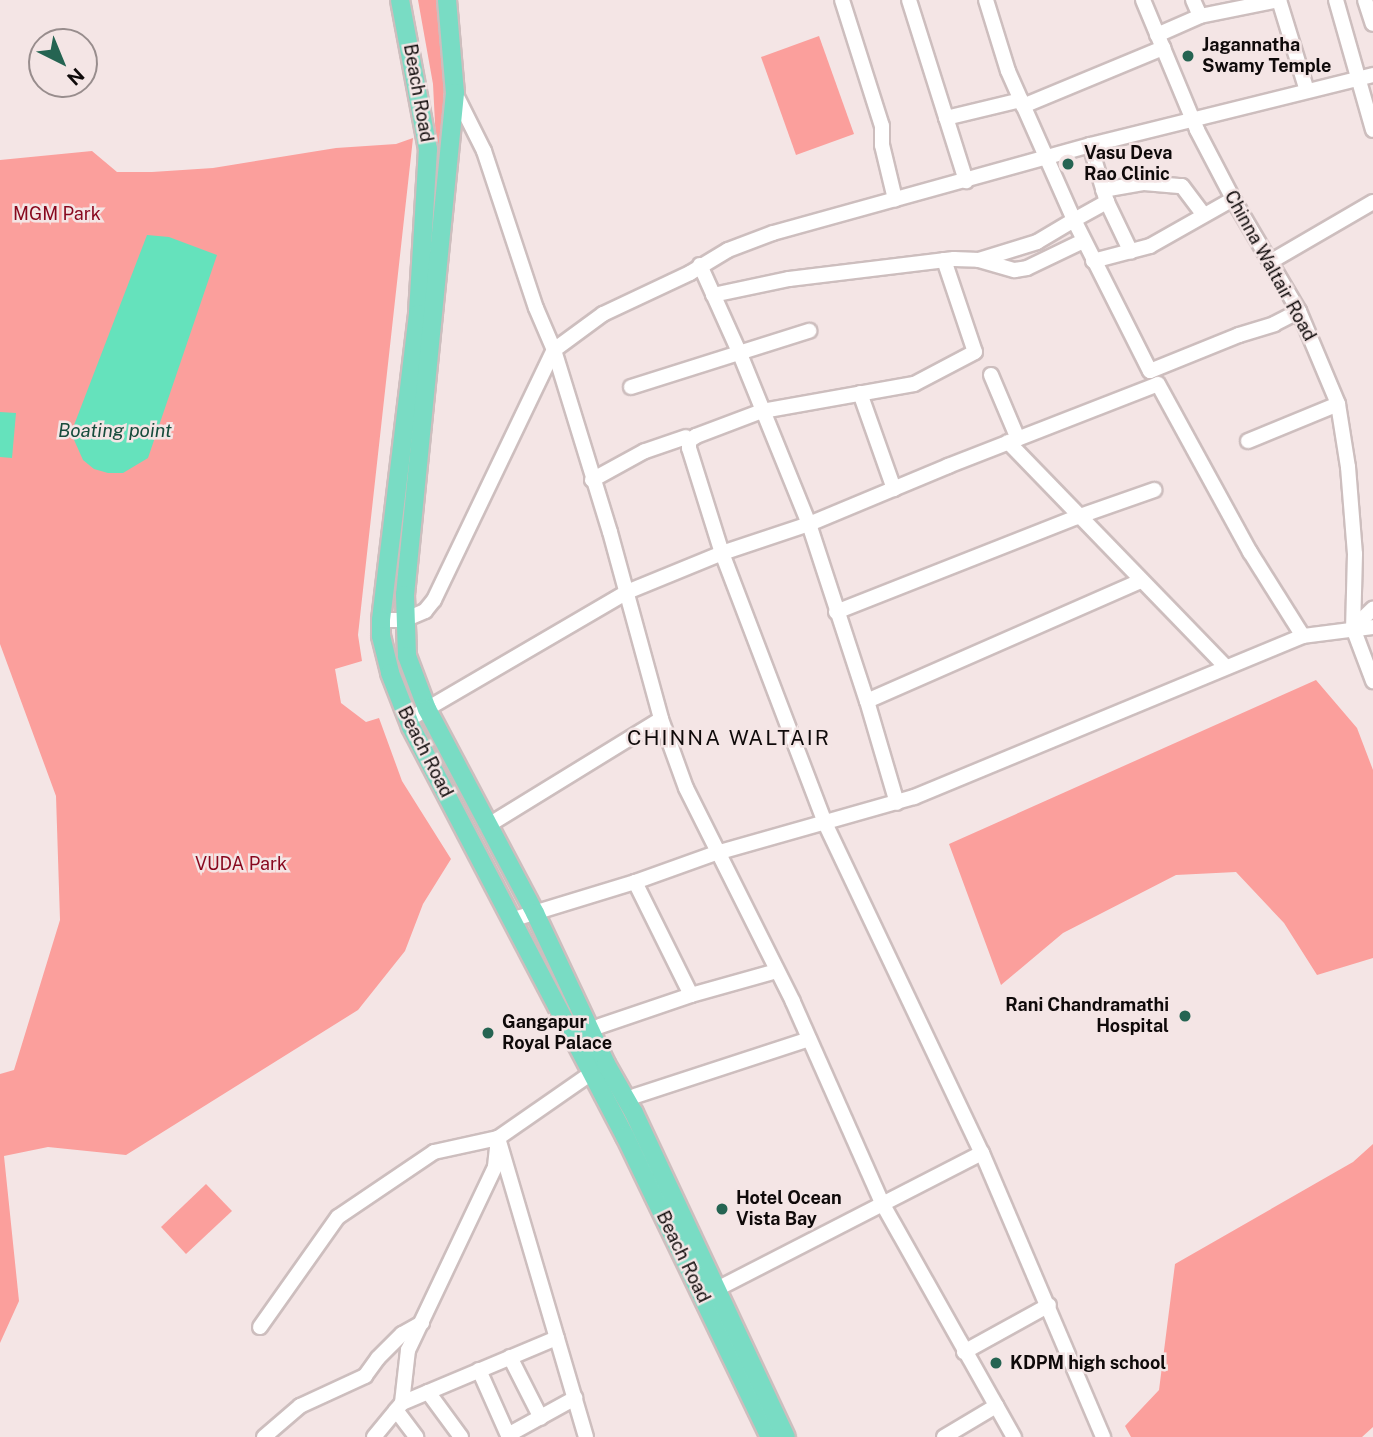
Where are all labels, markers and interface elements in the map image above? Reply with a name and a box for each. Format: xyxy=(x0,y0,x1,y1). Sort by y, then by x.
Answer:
north arrow xyxy=(28,28,98,98)
place label: Jagannatha Swamy Temple xyxy=(1202,35,1331,78)
street label: Beach Road xyxy=(399,42,437,144)
marker: Jagannatha Swamy Temple xyxy=(1180,48,1196,64)
text: N xyxy=(63,64,89,90)
place label: Vasu Deva Rao Clinic xyxy=(1084,143,1172,186)
marker: Vasu Deva Rao Clinic xyxy=(1058,154,1078,174)
street label: Chinna Waltair Road xyxy=(1220,187,1320,345)
park label: MGM Park xyxy=(13,203,101,225)
water label: Boating point xyxy=(58,420,172,442)
street label: Beach Road xyxy=(393,703,457,801)
district label: CHINNA WALTAIR xyxy=(628,725,830,751)
park label: VUDA Park xyxy=(195,853,287,875)
place label: Rani Chandramathi Hospital xyxy=(1005,995,1169,1038)
marker: Rani Chandramathi Hospital xyxy=(1175,1006,1195,1026)
place label: Gangapur Royal Palace xyxy=(502,1012,612,1054)
marker: Gangapur Royal Palace xyxy=(480,1025,496,1041)
place label: Hotel Ocean Vista Bay xyxy=(736,1188,842,1230)
marker: Hotel Ocean Vista Bay xyxy=(714,1201,730,1217)
street label: Beach Road xyxy=(652,1208,714,1306)
place label: KDPM high school xyxy=(1010,1352,1166,1374)
marker: KDPM high school xyxy=(988,1355,1004,1371)

